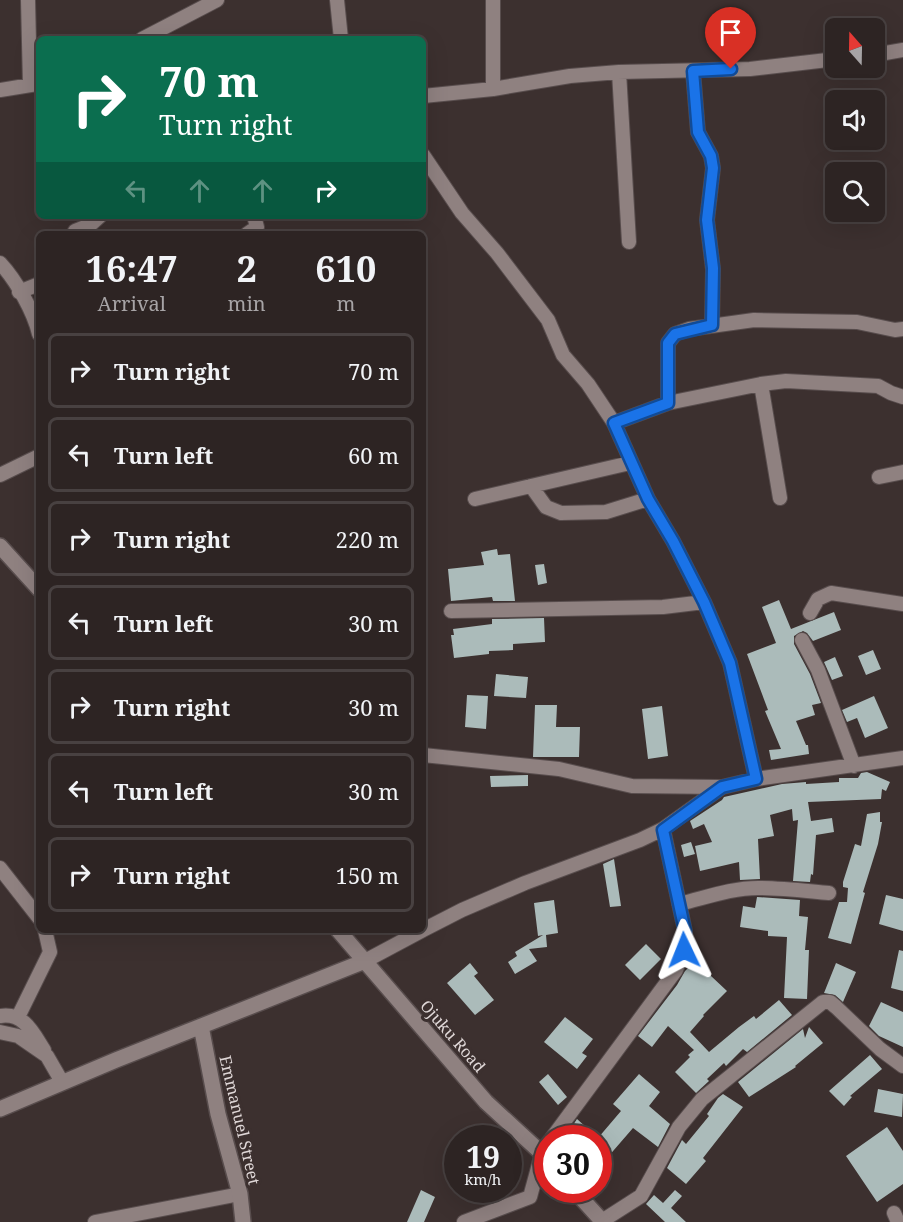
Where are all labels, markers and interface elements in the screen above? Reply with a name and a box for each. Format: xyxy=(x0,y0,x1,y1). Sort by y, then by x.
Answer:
pin xyxy=(705,7,756,69)
icon: arrive xyxy=(714,16,747,49)
north arrow xyxy=(825,18,885,78)
map controls xyxy=(825,18,885,222)
text: 70 m xyxy=(159,52,259,109)
icon: right xyxy=(60,60,138,138)
button: sound xyxy=(825,90,885,150)
text: Turn right xyxy=(159,106,292,143)
button: search xyxy=(825,162,885,222)
icon: left xyxy=(120,174,153,207)
icon: ahead xyxy=(183,174,216,207)
icon: ahead xyxy=(246,174,279,207)
icon: right xyxy=(309,174,342,207)
text: 16:47 xyxy=(86,244,178,293)
text: 2 xyxy=(236,244,257,293)
text: 610 xyxy=(315,244,376,293)
text: Arrival xyxy=(98,290,166,317)
text: min xyxy=(228,290,266,317)
text: m xyxy=(336,290,355,317)
icon: right xyxy=(63,354,96,387)
text: Turn right xyxy=(114,356,230,386)
text: 70 m xyxy=(348,356,399,386)
icon: left xyxy=(63,438,96,471)
text: Turn left xyxy=(114,440,213,470)
text: 60 m xyxy=(348,440,399,470)
icon: right xyxy=(63,522,96,555)
text: Turn right xyxy=(114,524,230,554)
text: 220 m xyxy=(336,524,399,554)
icon: left xyxy=(63,606,96,639)
text: Turn left xyxy=(114,608,213,638)
text: 30 m xyxy=(348,608,399,638)
icon: right xyxy=(63,690,96,723)
text: Turn right xyxy=(114,692,230,722)
text: 30 m xyxy=(348,692,399,722)
icon: left xyxy=(63,774,96,807)
text: Turn left xyxy=(114,776,213,806)
text: 30 m xyxy=(348,776,399,806)
icon: right xyxy=(63,858,96,891)
text: Turn right xyxy=(114,860,230,890)
text: 150 m xyxy=(336,860,399,890)
position arrow xyxy=(652,918,716,982)
street label: Ojuku Road xyxy=(415,995,491,1077)
street label: Emmanuel Street xyxy=(214,1053,266,1187)
speed limit sign: 30 xyxy=(534,1125,612,1203)
text: 19 xyxy=(466,1136,500,1177)
text: km/h xyxy=(465,1169,501,1189)

